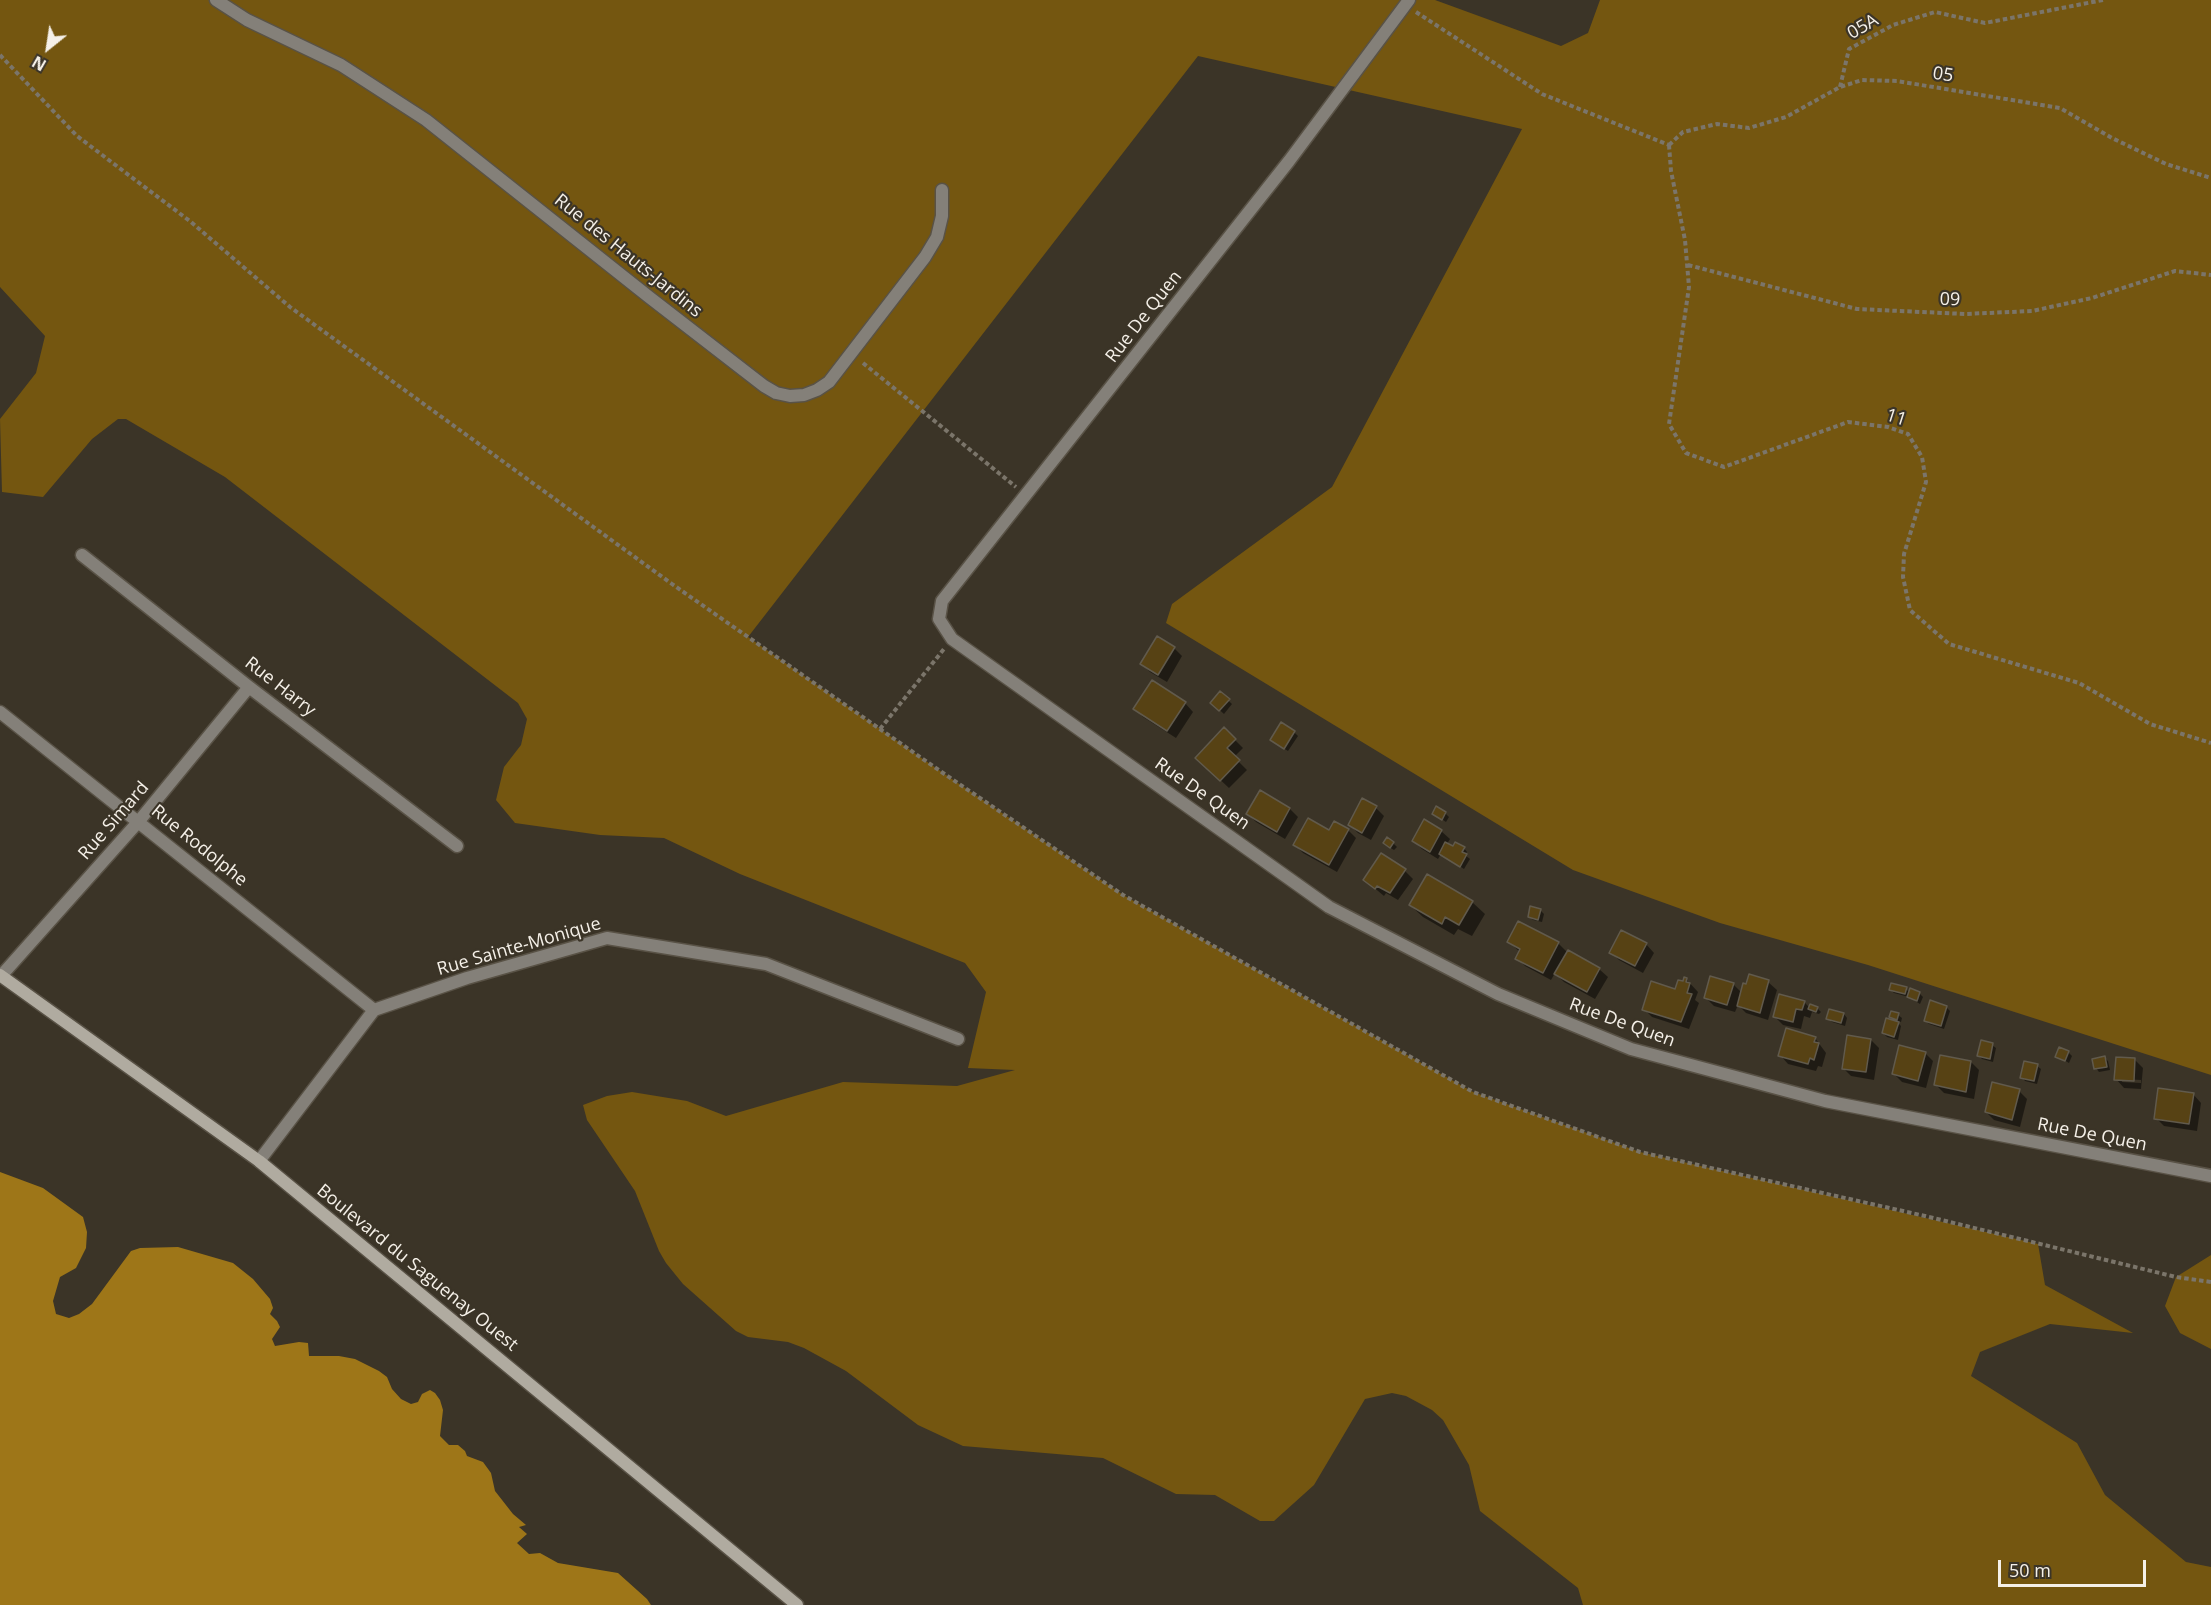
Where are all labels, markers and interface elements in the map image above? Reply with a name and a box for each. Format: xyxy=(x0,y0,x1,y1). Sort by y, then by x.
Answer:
street label: 05A xyxy=(1844,10,1882,44)
north arrow xyxy=(18,18,78,78)
text: N xyxy=(28,51,50,76)
street label: 05 xyxy=(1931,63,1955,87)
street label: Rue des Hauts-Jardins xyxy=(550,190,706,322)
street label: Rue De Quen xyxy=(1101,267,1187,367)
street label: 09 xyxy=(1939,289,1961,311)
street label: 11 xyxy=(1883,405,1909,431)
street label: Rue Harry xyxy=(240,653,320,721)
street label: Rue De Quen xyxy=(1150,753,1254,835)
street label: Rue Simard xyxy=(74,778,154,864)
street label: Rue Rodolphe xyxy=(147,801,251,891)
street label: Rue Sainte-Monique xyxy=(435,913,603,981)
street label: Rue De Quen xyxy=(1566,994,1678,1052)
street label: Rue De Quen xyxy=(2035,1114,2149,1156)
street label: Boulevard du Saguenay Ouest xyxy=(312,1180,522,1356)
scale bar xyxy=(2001,1548,2150,1586)
text: 50 m xyxy=(2009,1558,2051,1582)

